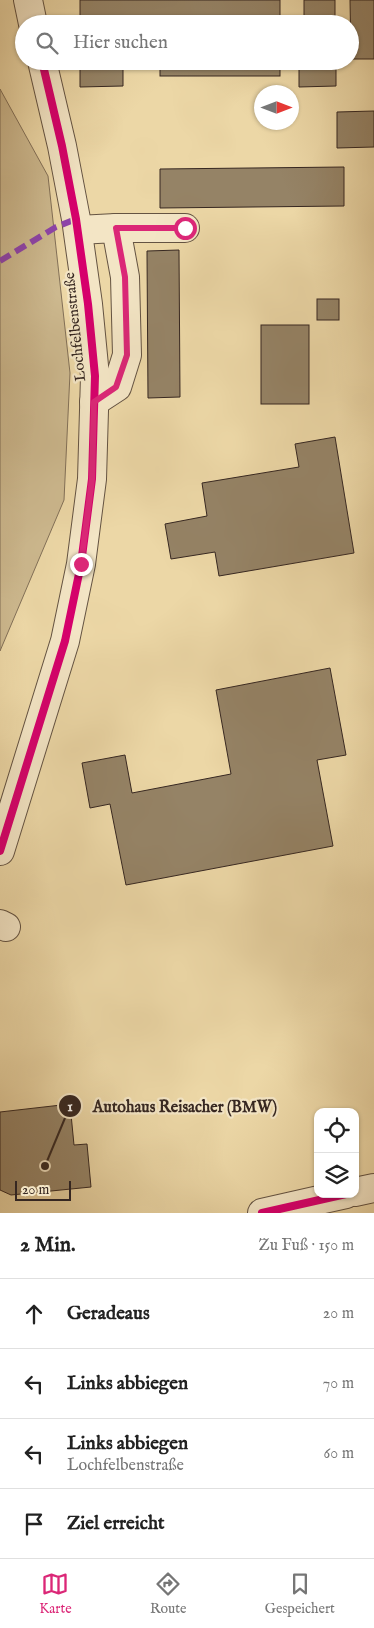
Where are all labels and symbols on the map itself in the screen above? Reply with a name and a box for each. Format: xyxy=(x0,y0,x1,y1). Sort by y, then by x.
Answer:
north arrow xyxy=(254,85,299,130)
route start xyxy=(174,217,197,240)
street label: Lochfelbenstraße xyxy=(60,271,90,383)
route end xyxy=(70,553,93,576)
callout: Autohaus Reisacher (BMW) xyxy=(58,1091,287,1122)
text: 1 xyxy=(67,1097,73,1116)
text: Autohaus Reisacher (BMW) xyxy=(92,1098,277,1118)
scale bar xyxy=(15,1178,71,1201)

